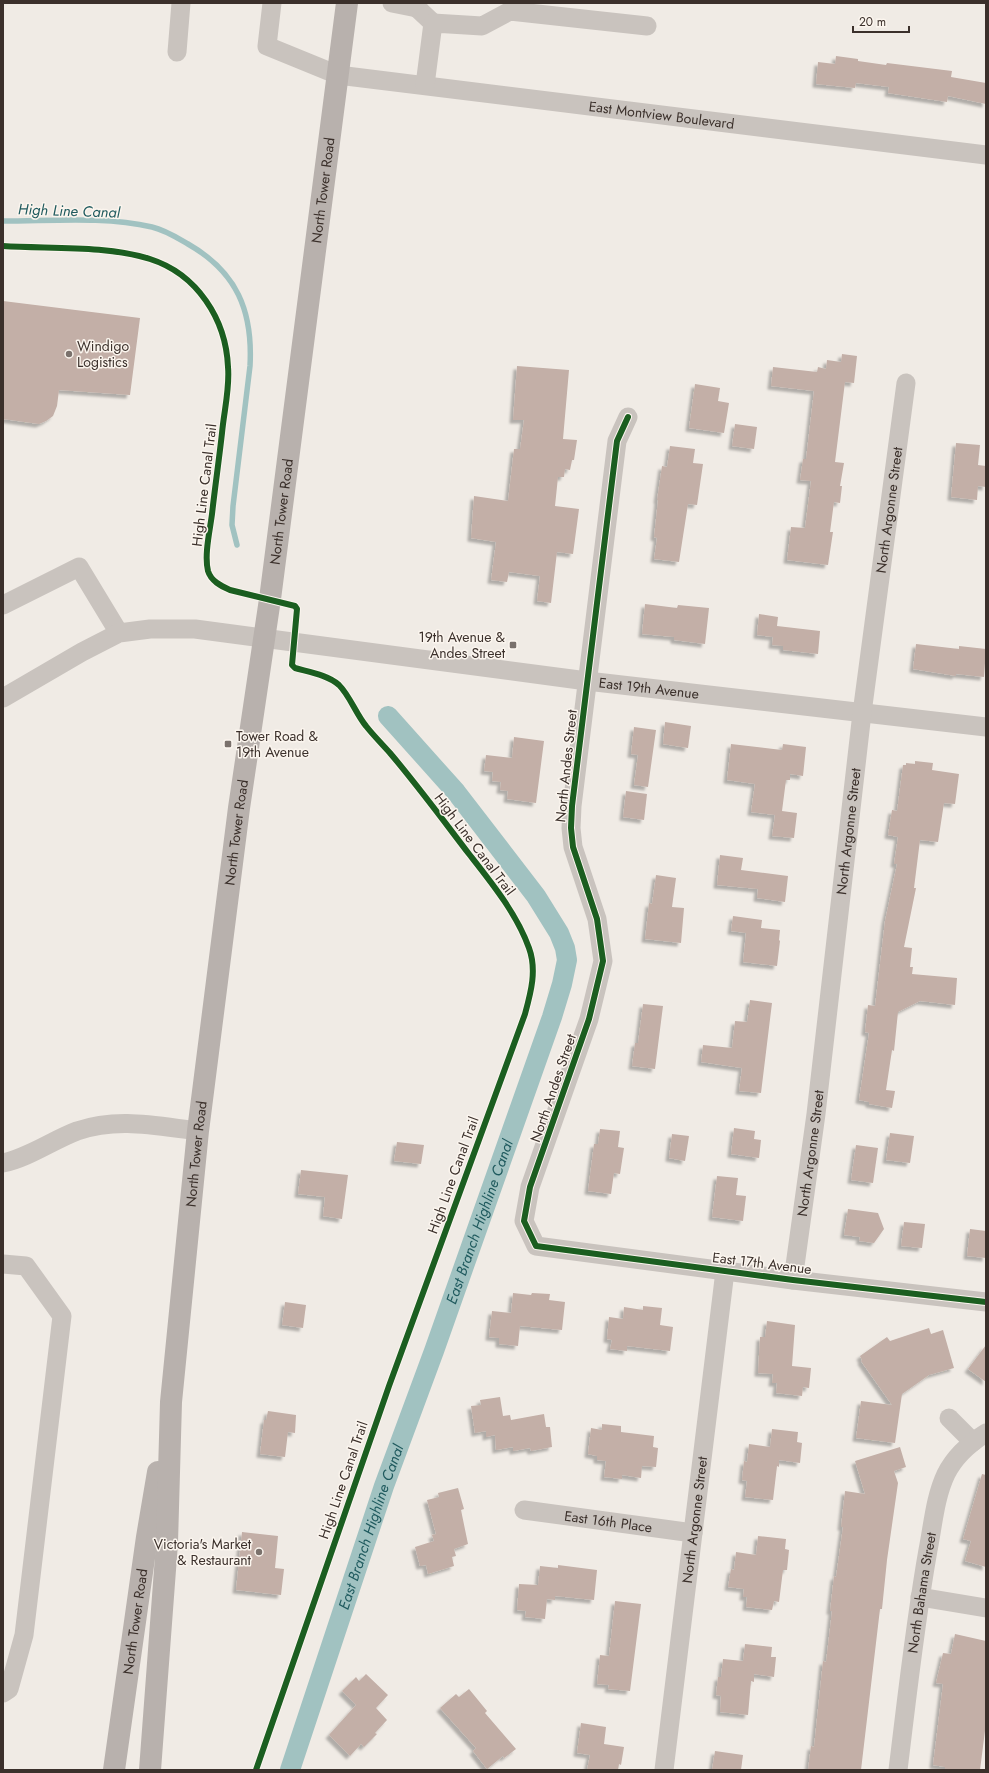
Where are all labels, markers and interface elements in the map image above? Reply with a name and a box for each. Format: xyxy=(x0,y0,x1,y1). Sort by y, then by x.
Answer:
scale bar xyxy=(853,8,909,34)
text: 20 m xyxy=(859,13,886,31)
street label: East Montview Boulevard xyxy=(588,96,736,134)
street label: North Tower Road xyxy=(306,136,340,244)
water label: High Line Canal xyxy=(18,198,121,224)
place label: Windigo Logistics xyxy=(77,336,129,372)
marker: Windigo Logistics xyxy=(64,349,74,359)
street label: High Line Canal Trail xyxy=(187,422,221,548)
street label: North Argonne Street xyxy=(871,445,907,574)
street label: North Tower Road xyxy=(265,457,298,566)
place label: 19th Avenue & Andes Street xyxy=(418,627,506,663)
marker: 19th Avenue & Andes Street xyxy=(508,640,518,650)
street label: East 19th Avenue xyxy=(598,672,700,704)
street label: North Andes Street xyxy=(550,708,582,823)
place label: Tower Road & 19th Avenue xyxy=(236,726,318,762)
marker: Tower Road & 19th Avenue xyxy=(223,739,233,749)
street label: North Argonne Street xyxy=(831,766,866,896)
street label: North Tower Road xyxy=(219,778,253,887)
street label: High Line Canal Trail xyxy=(430,789,520,899)
street label: North Andes Street xyxy=(525,1031,581,1145)
street label: North Argonne Street xyxy=(792,1088,829,1218)
street label: North Tower Road xyxy=(180,1100,212,1208)
street label: High Line Canal Trail xyxy=(422,1114,484,1236)
water label: East Branch Highline Canal xyxy=(440,1136,519,1307)
street label: East 17th Avenue xyxy=(711,1247,813,1279)
street label: High Line Canal Trail xyxy=(313,1418,373,1542)
water label: East Branch Highline Canal xyxy=(333,1441,410,1613)
street label: North Argonne Street xyxy=(677,1455,712,1584)
street label: East 16th Place xyxy=(563,1506,653,1537)
street label: North Bahama Street xyxy=(902,1530,941,1654)
place label: Victoria's Market & Restaurant xyxy=(154,1534,252,1570)
marker: Victoria's Market & Restaurant xyxy=(254,1547,264,1557)
street label: North Tower Road xyxy=(118,1567,152,1676)

